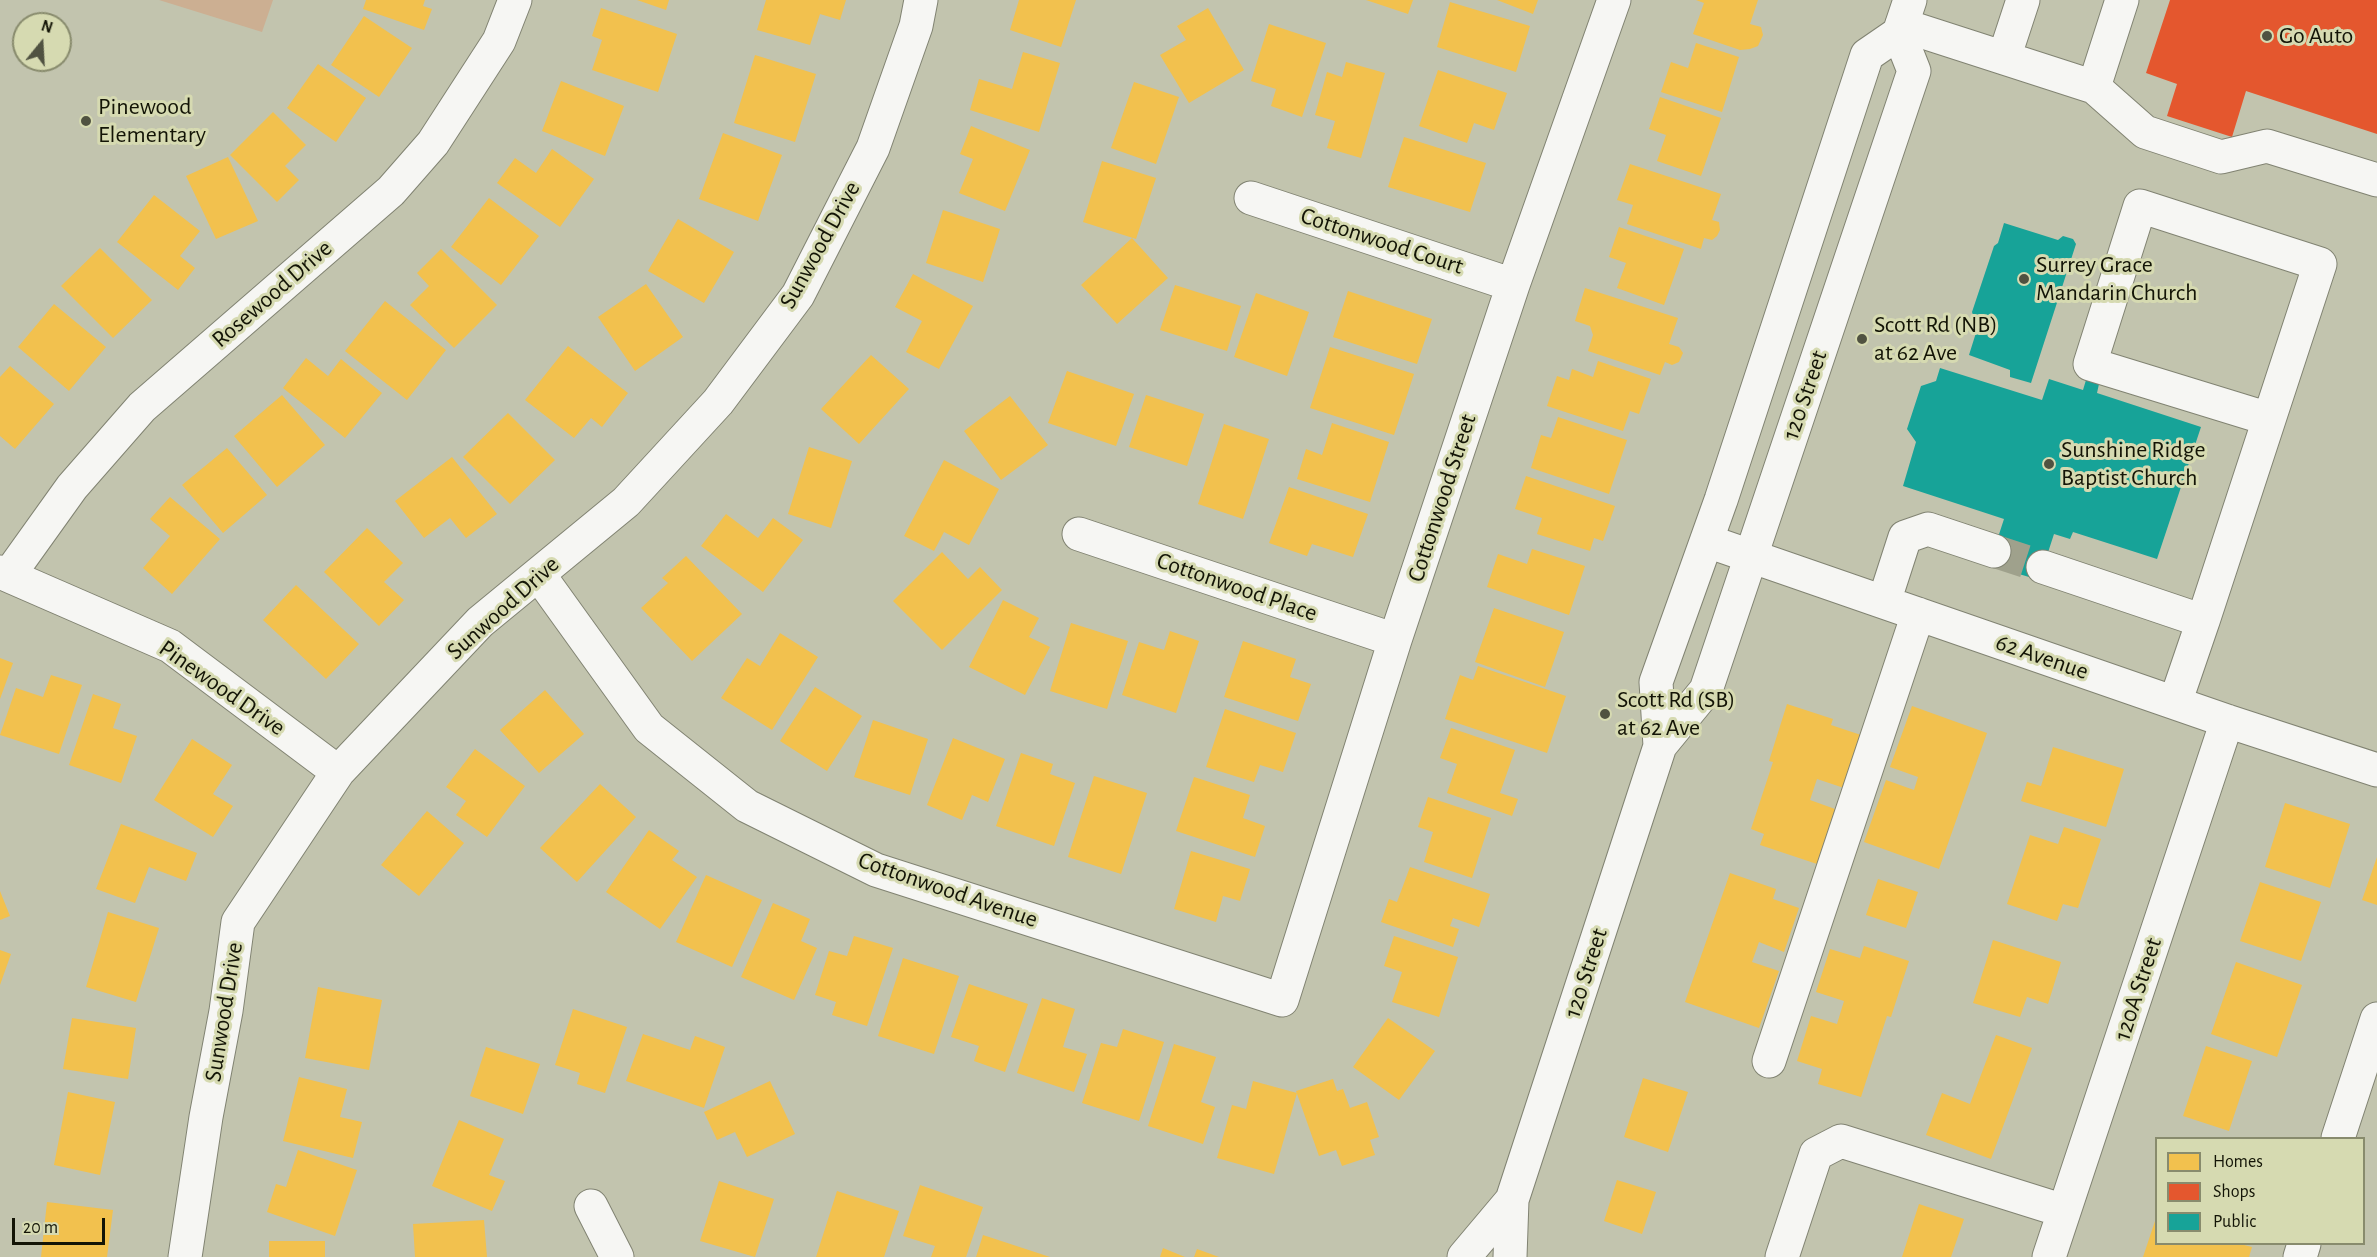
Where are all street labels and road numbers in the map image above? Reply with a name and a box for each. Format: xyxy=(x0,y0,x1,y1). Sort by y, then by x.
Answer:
street label: Sunwood Drive xyxy=(773,176,867,314)
street label: Cottonwood Court xyxy=(1297,201,1467,281)
street label: Rosewood Drive xyxy=(206,234,338,354)
street label: 120 Street xyxy=(1776,347,1834,443)
street label: Cottonwood Street xyxy=(1401,411,1483,585)
street label: Cottonwood Place xyxy=(1153,546,1321,628)
street label: Sunwood Drive xyxy=(441,550,565,666)
street label: 62 Avenue xyxy=(1992,628,2092,686)
street label: Pinewood Drive xyxy=(153,634,291,742)
street label: Cottonwood Avenue xyxy=(854,846,1042,934)
street label: 120 Street xyxy=(1558,925,1614,1021)
street label: 120A Street xyxy=(2108,934,2168,1044)
street label: Sunwood Drive xyxy=(199,940,249,1084)

